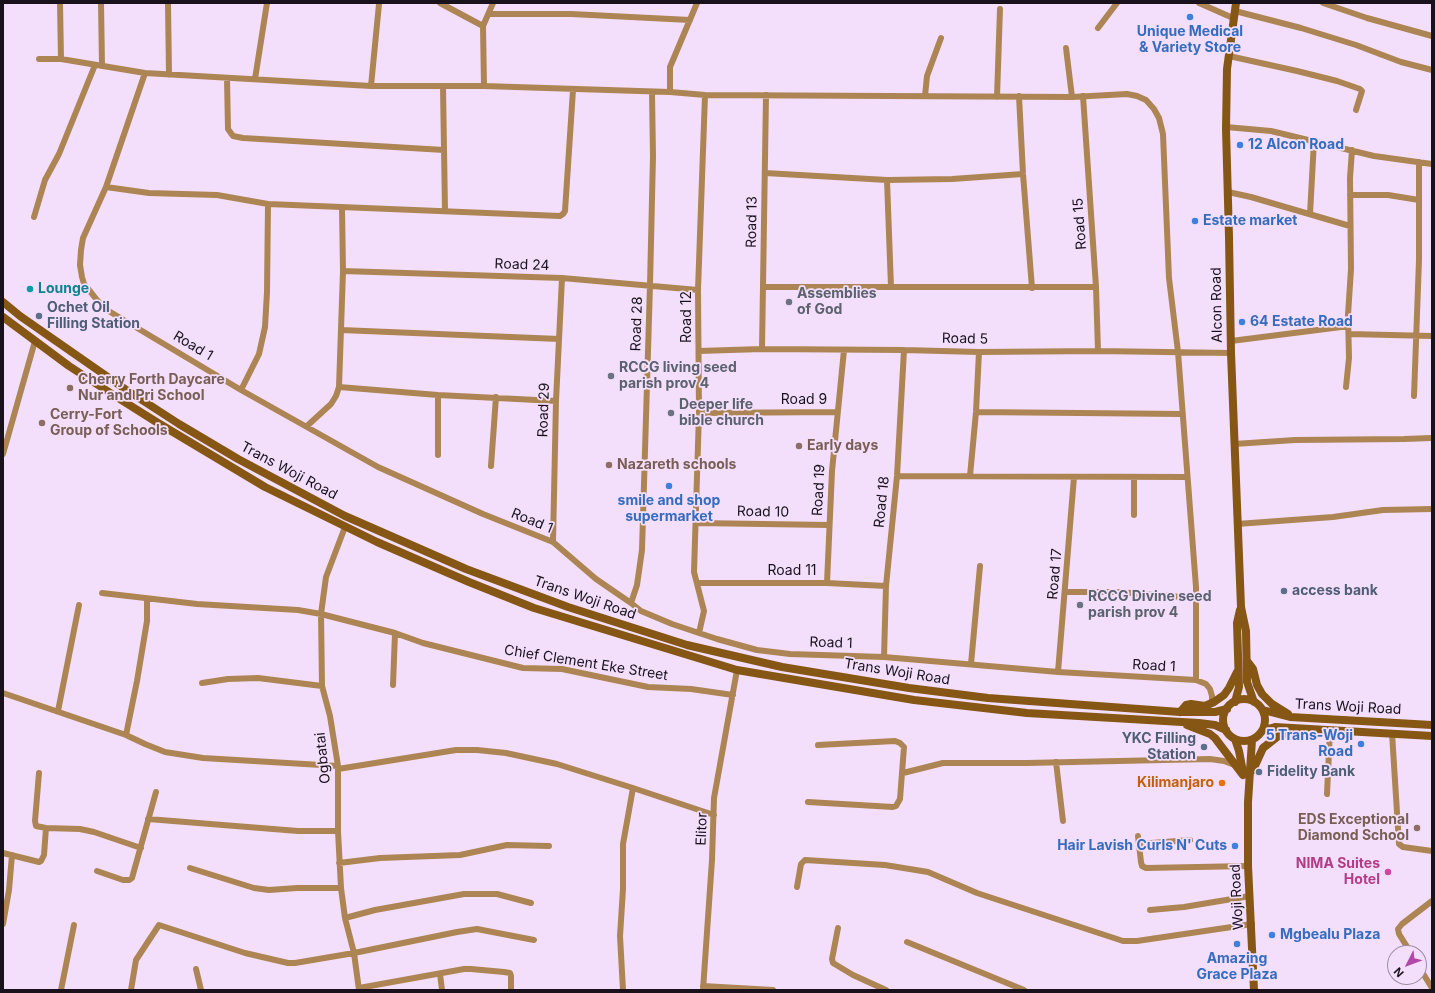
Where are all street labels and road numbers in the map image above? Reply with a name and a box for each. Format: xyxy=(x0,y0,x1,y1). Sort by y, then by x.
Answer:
street label: Road 13 xyxy=(743,196,761,248)
street label: Road 15 xyxy=(1070,198,1090,250)
street label: Road 24 xyxy=(494,256,550,274)
street label: Alcon Road xyxy=(1208,267,1226,343)
street label: Road 12 xyxy=(679,291,695,343)
street label: Road 28 xyxy=(628,296,646,352)
street label: Road 1 xyxy=(170,328,216,364)
street label: Road 5 xyxy=(942,330,988,348)
street label: Road 29 xyxy=(535,382,553,438)
street label: Road 9 xyxy=(781,392,827,408)
street label: Trans Woji Road xyxy=(238,438,340,504)
street label: Road 19 xyxy=(809,464,829,516)
street label: Road 18 xyxy=(871,475,893,529)
street label: Road 10 xyxy=(737,503,789,521)
street label: Road 1 xyxy=(509,505,555,537)
street label: Road 17 xyxy=(1044,548,1066,600)
street label: Road 11 xyxy=(767,563,817,579)
street label: Trans Woji Road xyxy=(532,573,638,623)
street label: Road 1 xyxy=(809,634,853,652)
street label: Chief Clement Eke Street xyxy=(503,642,669,684)
street label: Trans Woji Road xyxy=(843,655,951,689)
street label: Road 1 xyxy=(1132,656,1176,676)
street label: Trans Woji Road xyxy=(1294,696,1402,718)
street label: Ogbatai xyxy=(312,731,334,785)
street label: Elitor xyxy=(693,812,711,846)
street label: Woji Road xyxy=(1227,864,1247,930)

